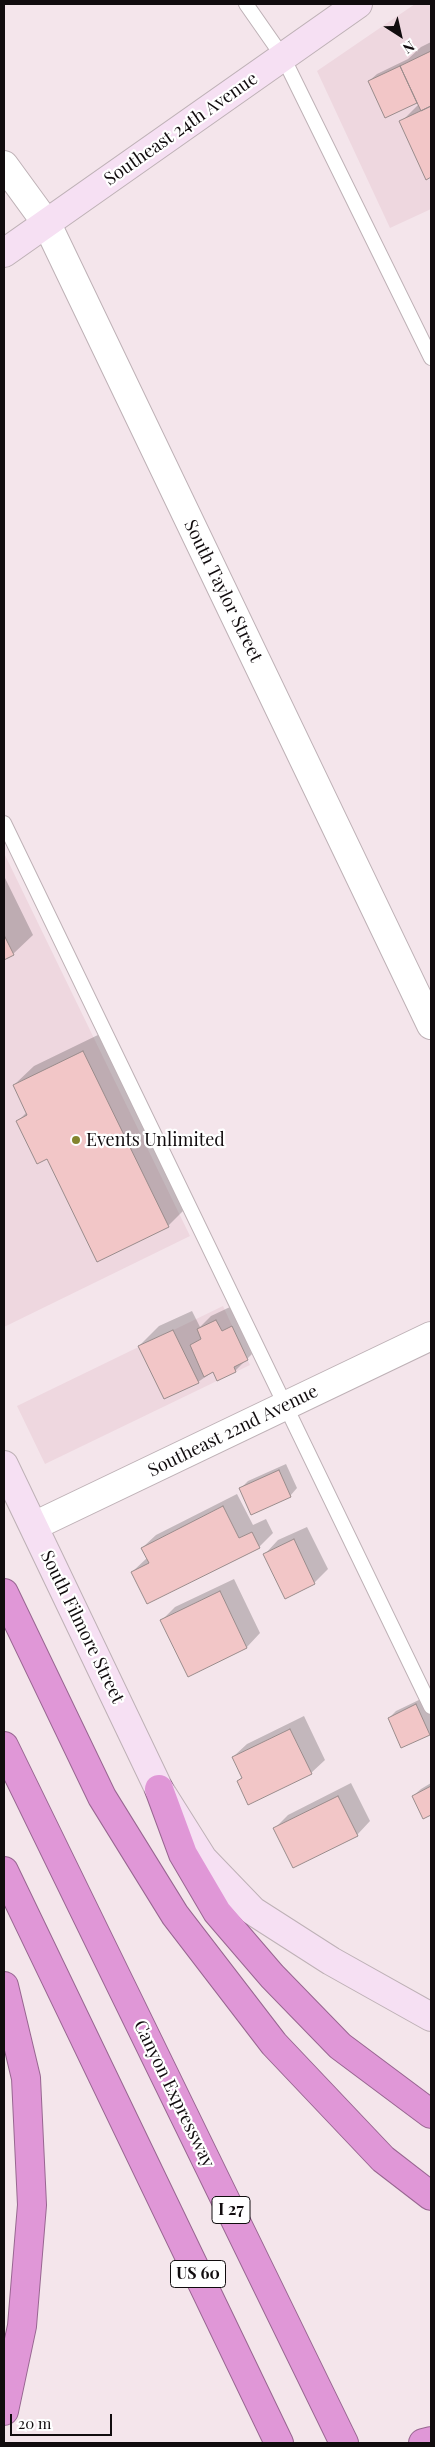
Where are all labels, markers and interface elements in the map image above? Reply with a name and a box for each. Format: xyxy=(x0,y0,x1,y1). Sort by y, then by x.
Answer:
north arrow xyxy=(375,10,425,60)
text: N xyxy=(399,37,418,58)
street label: Southeast 24th Avenue xyxy=(100,68,262,190)
street label: South Taylor Street xyxy=(179,516,267,666)
place label: Events Unlimited xyxy=(86,1129,225,1151)
marker: Events Unlimited xyxy=(70,1134,82,1146)
street label: Southeast 22nd Avenue xyxy=(145,1380,321,1482)
street label: South Filmore Street xyxy=(36,1547,128,1707)
street label: Canyon Expressway xyxy=(129,2017,219,2171)
road number: I 27 xyxy=(212,2196,250,2224)
road number: US 60 xyxy=(170,2260,226,2288)
scale bar xyxy=(12,2404,115,2436)
text: 20 m xyxy=(18,2413,51,2433)

